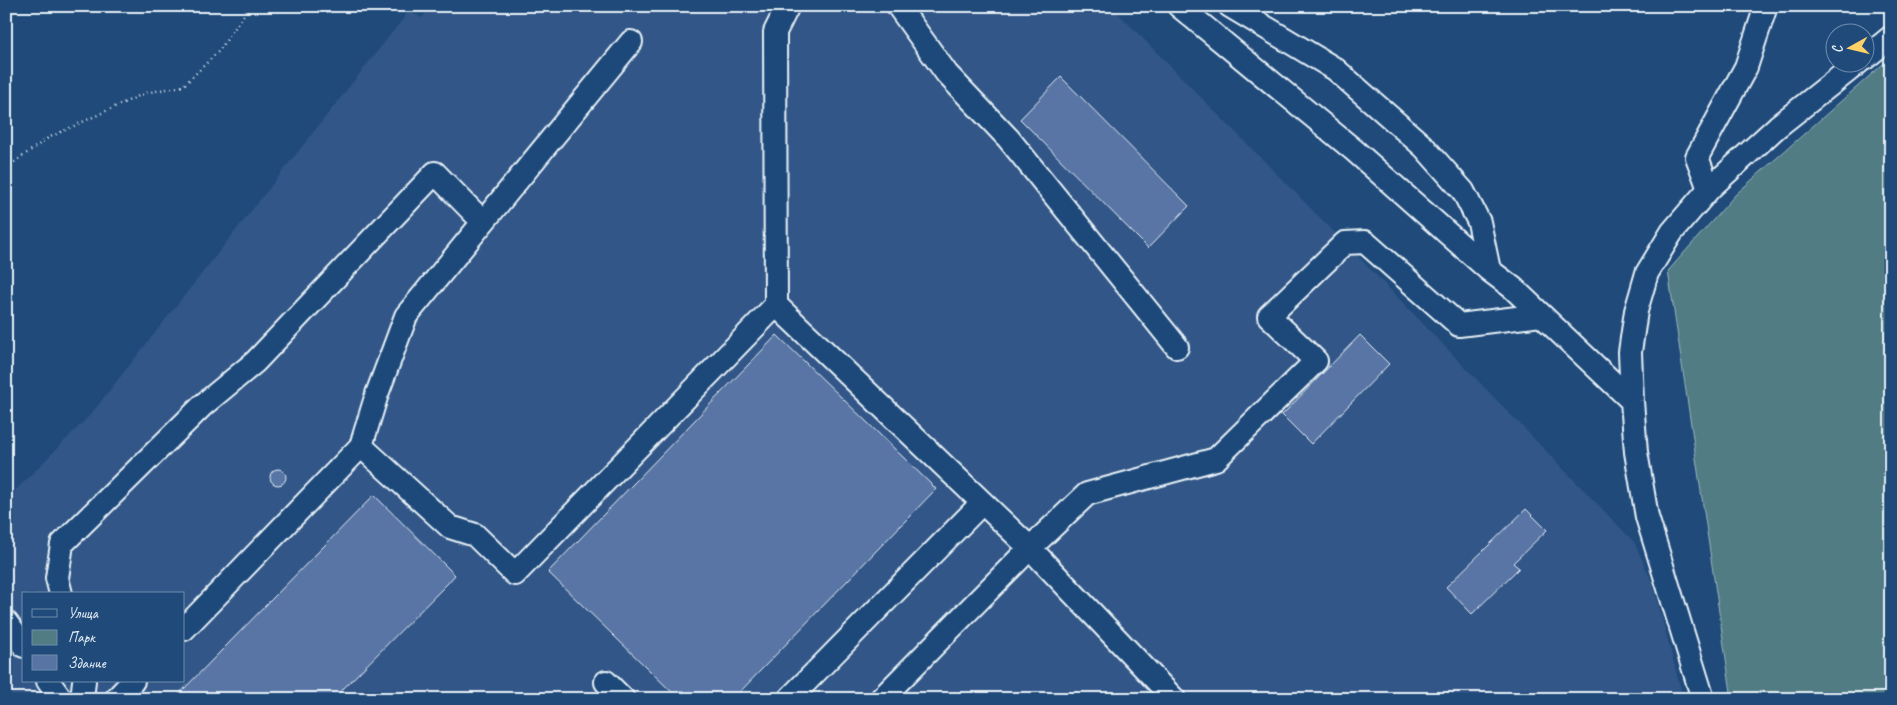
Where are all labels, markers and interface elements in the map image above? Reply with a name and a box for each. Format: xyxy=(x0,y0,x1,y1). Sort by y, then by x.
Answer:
north arrow xyxy=(1824,22,1874,72)
text: С xyxy=(1828,43,1847,54)
legend xyxy=(22,592,185,682)
text: Улица xyxy=(68,604,99,623)
text: Парк xyxy=(68,628,96,647)
text: Здание xyxy=(68,654,107,673)

